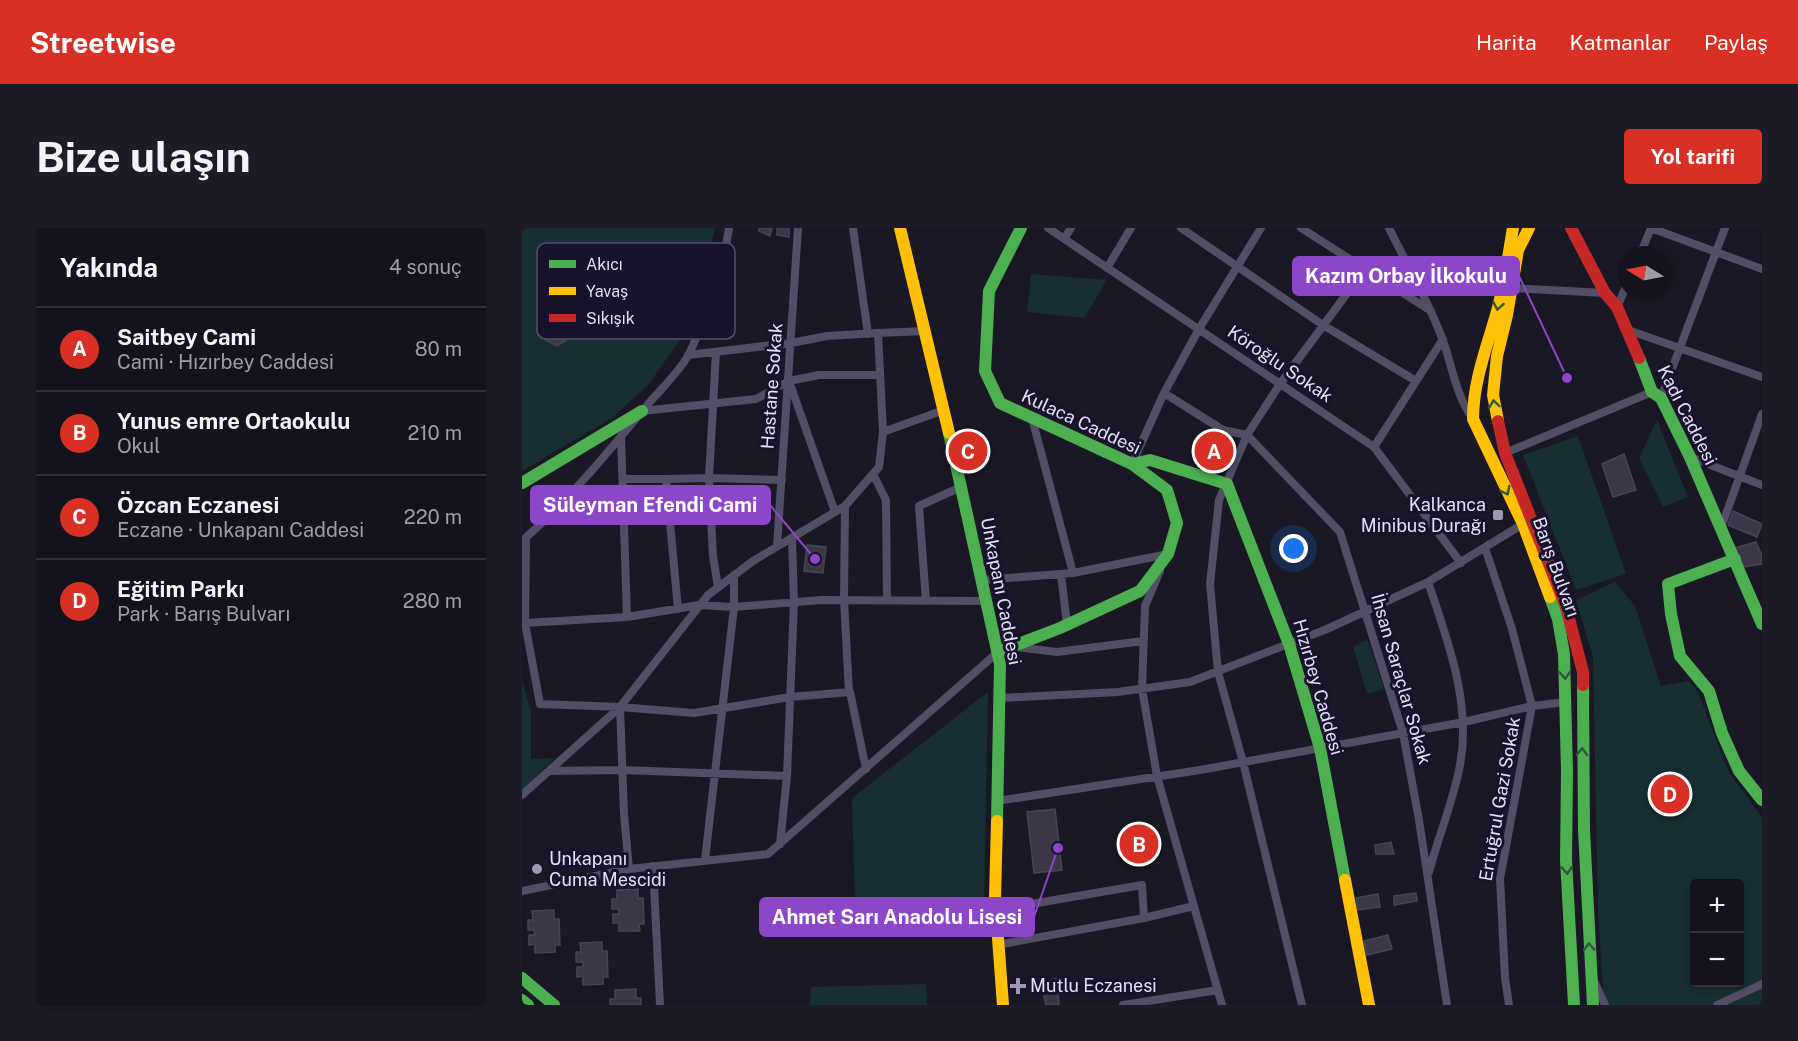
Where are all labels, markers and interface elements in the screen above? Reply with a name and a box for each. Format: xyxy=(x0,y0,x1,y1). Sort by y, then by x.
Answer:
text: Streetwise xyxy=(30,26,176,59)
text: Harita xyxy=(1476,30,1537,55)
text: Katmanlar xyxy=(1570,30,1671,55)
text: Paylaş xyxy=(1704,30,1768,55)
button: Yol tarifi xyxy=(1624,129,1762,184)
text: Bize ulaşın xyxy=(36,132,251,181)
legend xyxy=(537,243,735,339)
north arrow xyxy=(1618,246,1672,300)
text: Yakında xyxy=(60,252,158,283)
text: 4 sonuç xyxy=(389,255,462,279)
text: Akıcı xyxy=(586,255,623,274)
callout: Kazım Orbay İlkokulu xyxy=(1293,257,1519,295)
text: Kazım Orbay İlkokulu xyxy=(1305,263,1507,288)
text: Yavaş xyxy=(586,282,628,301)
one-way arrow xyxy=(1492,301,1505,311)
text: Sıkışık xyxy=(586,309,635,328)
street label: Köroğlu Sokak xyxy=(1224,321,1337,406)
street label: Hastane Sokak xyxy=(757,322,786,450)
text: Saitbey Cami xyxy=(117,324,256,350)
text: A xyxy=(72,337,87,361)
text: 80 m xyxy=(415,337,462,361)
text: Cami · Hızırbey Caddesi xyxy=(117,350,334,374)
street label: Kadı Caddesi xyxy=(1653,361,1722,468)
street label: Kulaca Caddesi xyxy=(1018,385,1144,458)
one-way arrow xyxy=(1489,399,1501,409)
text: Yunus emre Ortaokulu xyxy=(117,408,350,434)
text: B xyxy=(73,421,86,445)
text: 210 m xyxy=(408,421,462,445)
pin: C xyxy=(948,428,988,474)
pin: A xyxy=(1194,428,1234,474)
text: Okul xyxy=(117,434,160,458)
one-way arrow xyxy=(1499,484,1510,495)
callout: Süleyman Efendi Cami xyxy=(531,486,770,524)
text: Özcan Eczanesi xyxy=(117,492,279,518)
text: Süleyman Efendi Cami xyxy=(543,493,757,517)
place label: Kalkanca Minibus Durağı xyxy=(1361,494,1486,536)
text: C xyxy=(72,505,87,529)
text: 220 m xyxy=(404,505,462,529)
marker: Kalkanca Minibus Durağı xyxy=(1491,508,1505,522)
street label: Barış Bulvarı xyxy=(1529,514,1584,620)
street label: Unkapanı Caddesi xyxy=(977,515,1026,666)
text: Eczane · Unkapanı Caddesi xyxy=(117,518,364,542)
your location xyxy=(1279,534,1308,563)
text: Eğitim Parkı xyxy=(117,576,244,602)
text: D xyxy=(72,589,87,613)
text: 280 m xyxy=(403,589,462,613)
street label: İhsan Saraçlar Sokak xyxy=(1367,591,1437,767)
text: Park · Barış Bulvarı xyxy=(117,602,290,626)
street label: Hızırbey Caddesi xyxy=(1289,617,1348,757)
one-way arrow xyxy=(1559,670,1572,679)
street label: Ertuğrul Gazi Sokak xyxy=(1475,715,1524,883)
one-way arrow xyxy=(1576,747,1588,756)
pin: D xyxy=(1650,772,1690,816)
pin: B xyxy=(1120,822,1158,866)
place label: Unkapanı Cuma Mescidi xyxy=(549,848,666,890)
marker: Unkapanı Cuma Mescidi xyxy=(530,862,544,876)
one-way arrow xyxy=(1560,865,1573,874)
map controls xyxy=(1690,879,1744,987)
button: + xyxy=(1690,879,1744,933)
callout: Ahmet Sarı Anadolu Lisesi xyxy=(760,898,1034,936)
text: Ahmet Sarı Anadolu Lisesi xyxy=(772,905,1022,929)
button: − xyxy=(1690,933,1744,987)
one-way arrow xyxy=(1582,942,1595,951)
place label: Mutlu Eczanesi xyxy=(1030,975,1157,996)
marker: Mutlu Eczanesi xyxy=(1011,979,1025,993)

